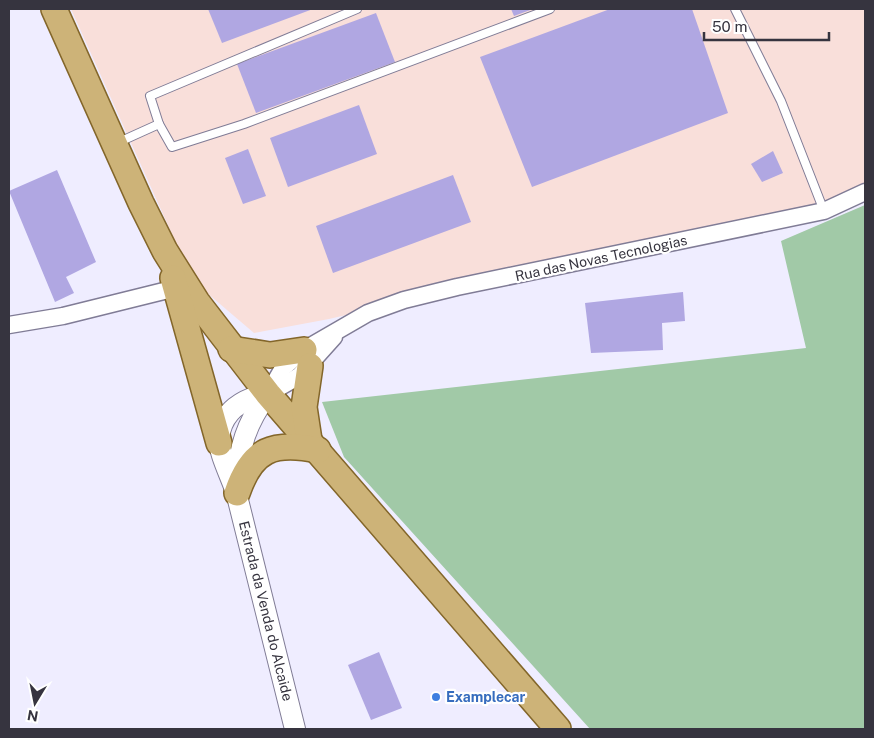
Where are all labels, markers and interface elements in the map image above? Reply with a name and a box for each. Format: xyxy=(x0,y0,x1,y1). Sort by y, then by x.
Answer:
scale bar xyxy=(704,10,829,42)
text: 50 m xyxy=(712,18,747,35)
street label: Rua das Novas Tecnologias xyxy=(513,232,689,284)
street label: Estrada da Venda do Alcaide xyxy=(236,519,296,703)
north arrow xyxy=(10,678,60,728)
place label: Examplecar xyxy=(446,689,526,705)
marker: Examplecar xyxy=(430,691,442,703)
text: N xyxy=(26,707,40,725)

